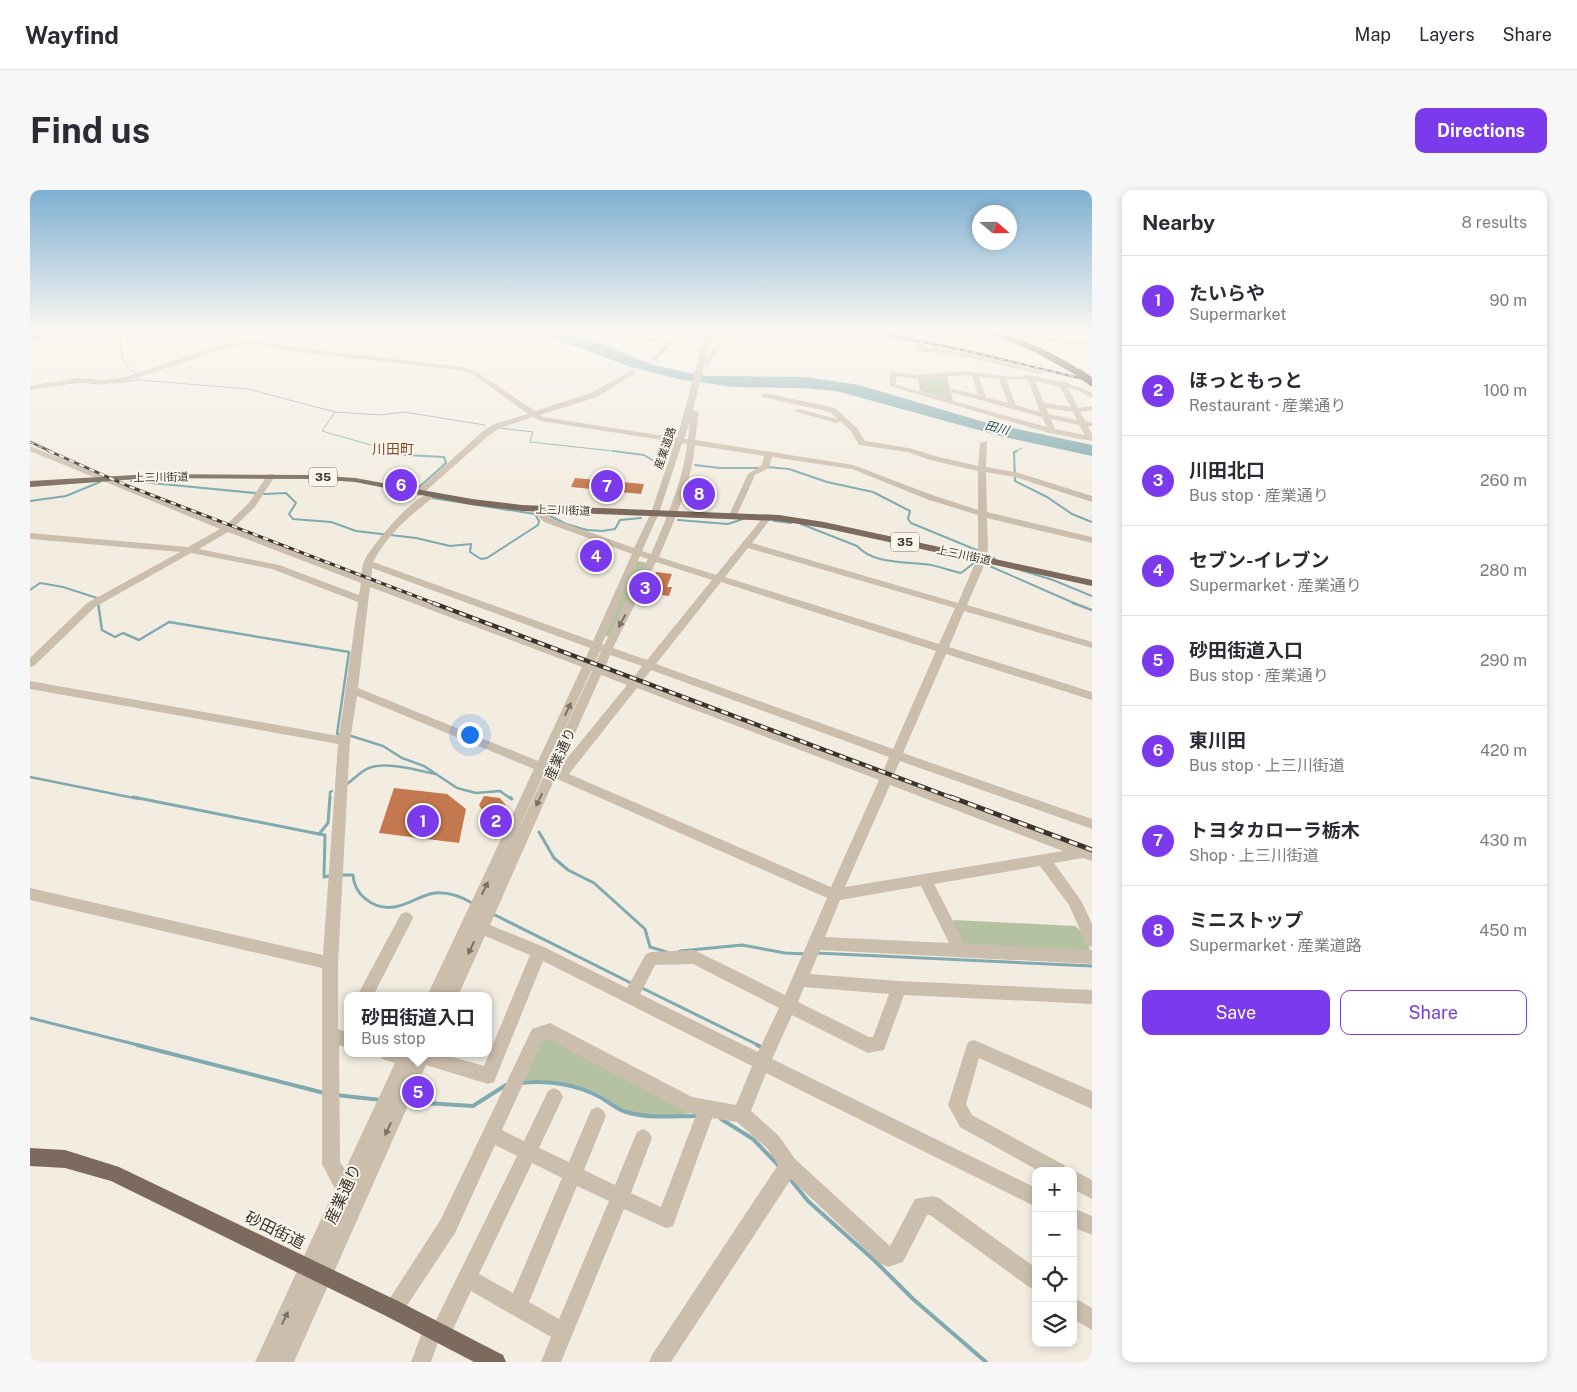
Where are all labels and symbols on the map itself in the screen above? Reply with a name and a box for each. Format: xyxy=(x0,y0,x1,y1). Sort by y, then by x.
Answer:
north arrow xyxy=(972,205,1017,250)
water label: 田川 xyxy=(984,418,1012,438)
street label: 産業道路 xyxy=(652,425,678,471)
district label: 川田町 xyxy=(372,441,414,457)
pin: 6 xyxy=(385,466,417,504)
pin: 7 xyxy=(591,467,623,505)
road number: 35 xyxy=(309,468,337,486)
street label: 上三川街道 xyxy=(133,471,189,483)
pin: 8 xyxy=(683,475,715,513)
street label: 上三川街道 xyxy=(535,503,591,517)
road number: 35 xyxy=(891,532,919,552)
pin: 4 xyxy=(580,537,612,575)
street label: 上三川街道 xyxy=(936,543,992,567)
pin: 3 xyxy=(629,569,661,607)
one-way arrow xyxy=(618,614,626,629)
one-way arrow xyxy=(565,702,573,716)
your location xyxy=(457,722,483,748)
street label: 産業通り xyxy=(541,725,579,783)
one-way arrow xyxy=(535,793,543,807)
pin: 1 xyxy=(407,802,439,840)
pin: 2 xyxy=(480,802,512,840)
one-way arrow xyxy=(481,881,489,895)
one-way arrow xyxy=(467,941,475,955)
pin: 5 xyxy=(402,1073,434,1111)
one-way arrow xyxy=(384,1122,392,1136)
street label: 産業通り xyxy=(321,1161,365,1227)
street label: 砂田街道 xyxy=(242,1207,308,1253)
one-way arrow xyxy=(281,1311,289,1325)

